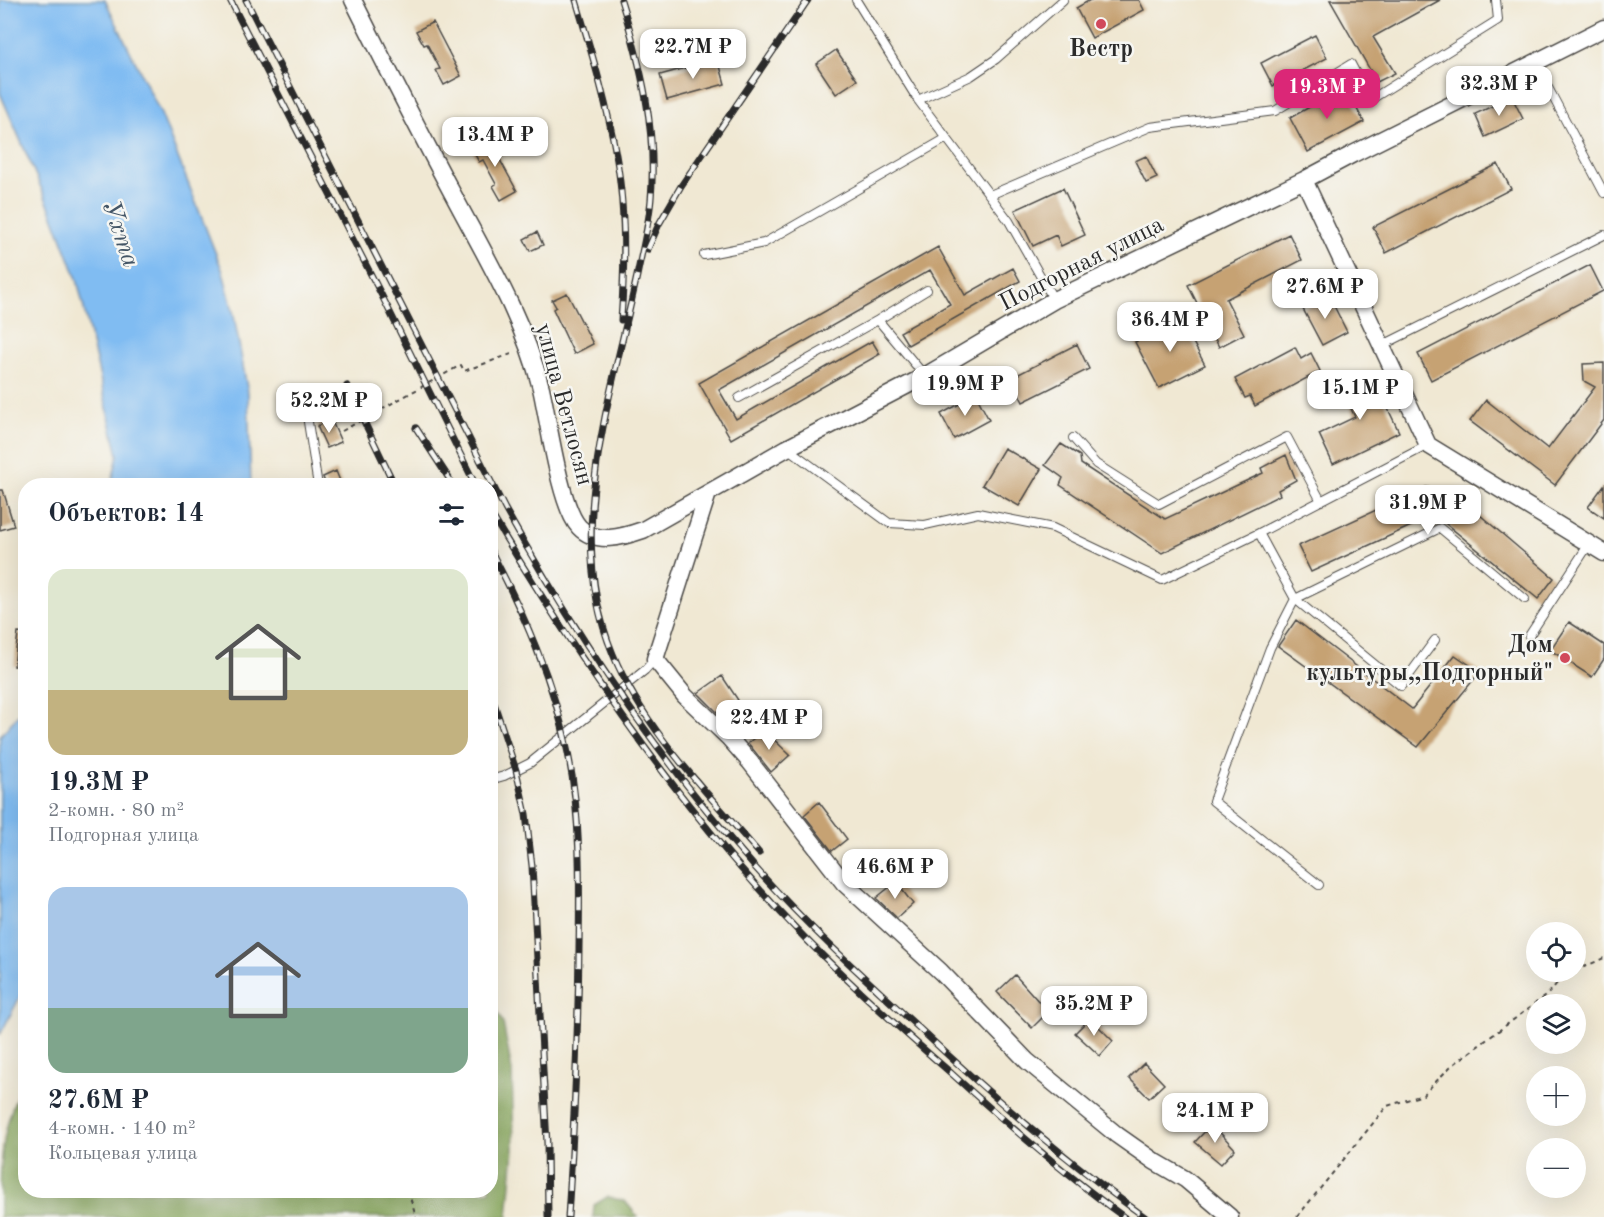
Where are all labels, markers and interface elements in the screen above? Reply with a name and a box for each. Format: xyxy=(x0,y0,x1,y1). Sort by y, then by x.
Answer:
marker: Вестр xyxy=(1094,17,1108,31)
pin: 22.7M ₽ xyxy=(638,29,748,80)
text: 22.7M ₽ xyxy=(654,38,732,58)
place label: Вестр xyxy=(1069,38,1133,62)
pin: 32.3M ₽ xyxy=(1444,66,1554,117)
pin: 19.3M ₽ xyxy=(1272,69,1382,120)
text: 32.3M ₽ xyxy=(1460,75,1538,95)
text: 19.3M ₽ xyxy=(1288,78,1366,98)
pin: 13.4M ₽ xyxy=(440,117,550,168)
text: 13.4M ₽ xyxy=(456,126,534,146)
water label: Ухта xyxy=(96,196,144,271)
street label: Подгорная улица xyxy=(996,213,1168,317)
pin: 27.6M ₽ xyxy=(1270,269,1380,320)
text: 27.6M ₽ xyxy=(1286,278,1364,298)
pin: 36.4M ₽ xyxy=(1115,302,1225,353)
text: 36.4M ₽ xyxy=(1131,311,1209,331)
street label: улица Ветлосян xyxy=(530,321,596,488)
pin: 19.9M ₽ xyxy=(910,366,1020,417)
pin: 15.1M ₽ xyxy=(1305,370,1415,421)
text: 19.9M ₽ xyxy=(926,375,1004,395)
text: 15.1M ₽ xyxy=(1321,379,1399,399)
pin: 52.2M ₽ xyxy=(274,383,384,434)
text: 52.2M ₽ xyxy=(290,392,368,412)
pin: 31.9M ₽ xyxy=(1373,485,1483,536)
text: 31.9M ₽ xyxy=(1389,494,1467,514)
icon: filters xyxy=(435,498,468,531)
text: Объектов: 14 xyxy=(48,501,204,527)
icon: home xyxy=(204,608,312,716)
place label: Дом культуры,,Подгорный" xyxy=(1306,634,1553,686)
marker: Дом культуры,,Подгорный" xyxy=(1558,651,1572,665)
pin: 22.4M ₽ xyxy=(714,700,824,751)
text: 22.4M ₽ xyxy=(730,709,808,729)
text: 19.3M ₽ xyxy=(48,770,149,796)
text: 2-комн. · 80 m² xyxy=(48,801,184,821)
text: Подгорная улица xyxy=(48,826,199,846)
pin: 46.6M ₽ xyxy=(840,849,950,900)
text: 46.6M ₽ xyxy=(856,858,934,878)
map controls xyxy=(1526,922,1586,1198)
button: locate xyxy=(1526,922,1586,982)
icon: home xyxy=(204,926,312,1034)
pin: 35.2M ₽ xyxy=(1039,986,1149,1037)
button: layers xyxy=(1526,994,1586,1054)
text: 35.2M ₽ xyxy=(1055,995,1133,1015)
button: + xyxy=(1526,1066,1586,1126)
text: 27.6M ₽ xyxy=(48,1088,149,1114)
pin: 24.1M ₽ xyxy=(1160,1093,1270,1144)
text: 24.1M ₽ xyxy=(1176,1102,1254,1122)
text: 4-комн. · 140 m² xyxy=(48,1119,196,1139)
button: − xyxy=(1526,1138,1586,1198)
text: Кольцевая улица xyxy=(48,1144,198,1164)

